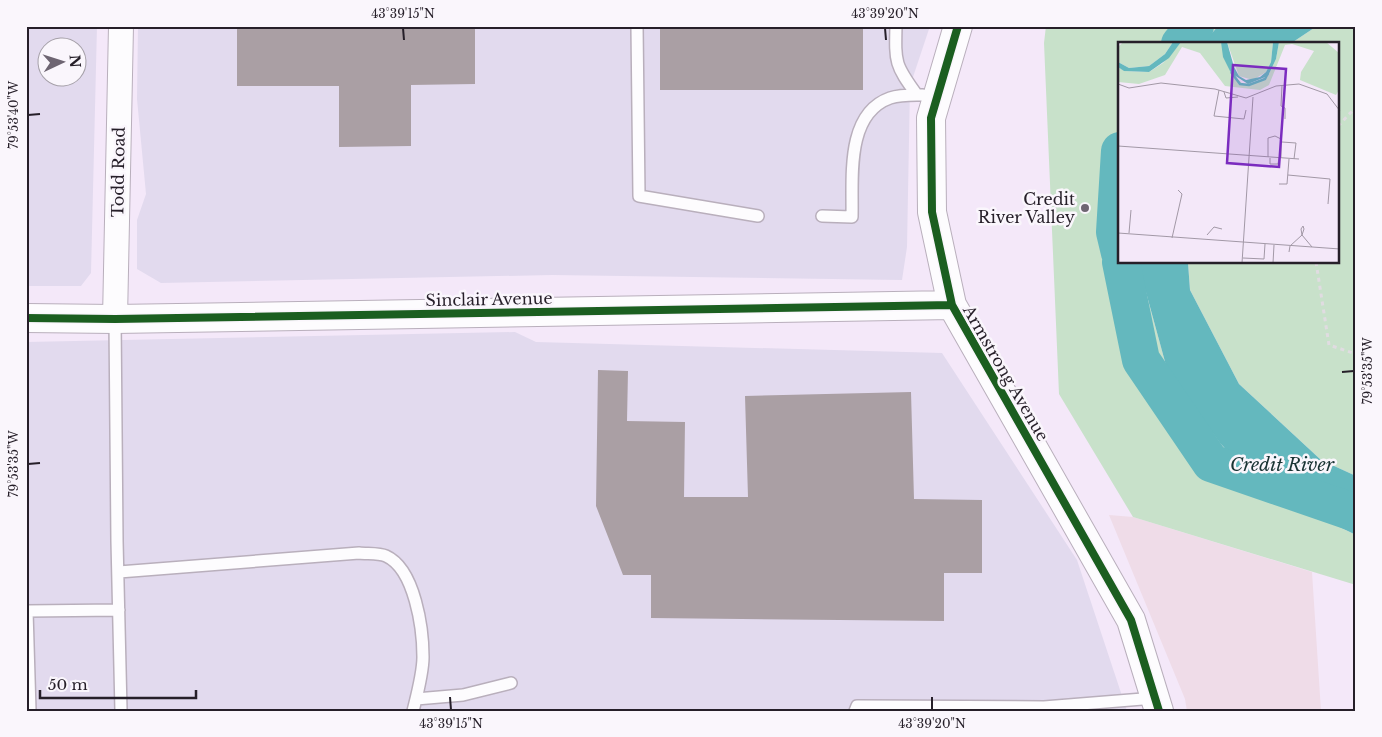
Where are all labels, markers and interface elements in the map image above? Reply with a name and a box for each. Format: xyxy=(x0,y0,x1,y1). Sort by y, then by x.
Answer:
text: 43°39'15"N xyxy=(371,6,435,21)
text: 43°39'20"N xyxy=(851,6,919,21)
north arrow xyxy=(38,38,88,88)
inset map xyxy=(1118,42,1340,264)
text: N xyxy=(66,54,84,68)
text: 79°53'40"W xyxy=(6,80,21,149)
street label: Todd Road xyxy=(107,126,129,217)
place label: Credit River Valley xyxy=(978,189,1076,227)
marker: Credit River Valley xyxy=(1079,202,1091,214)
street label: Sinclair Avenue xyxy=(425,288,553,310)
street label: Armstrong Avenue xyxy=(958,301,1053,445)
text: 79°53'35"W xyxy=(1360,337,1375,405)
text: 79°53'35"W xyxy=(6,430,21,498)
water label: Credit River xyxy=(1230,454,1335,476)
scale bar xyxy=(40,667,196,699)
text: 50 m xyxy=(48,675,88,694)
text: 43°39'15"N xyxy=(419,716,483,731)
text: 43°39'20"N xyxy=(898,716,966,731)

